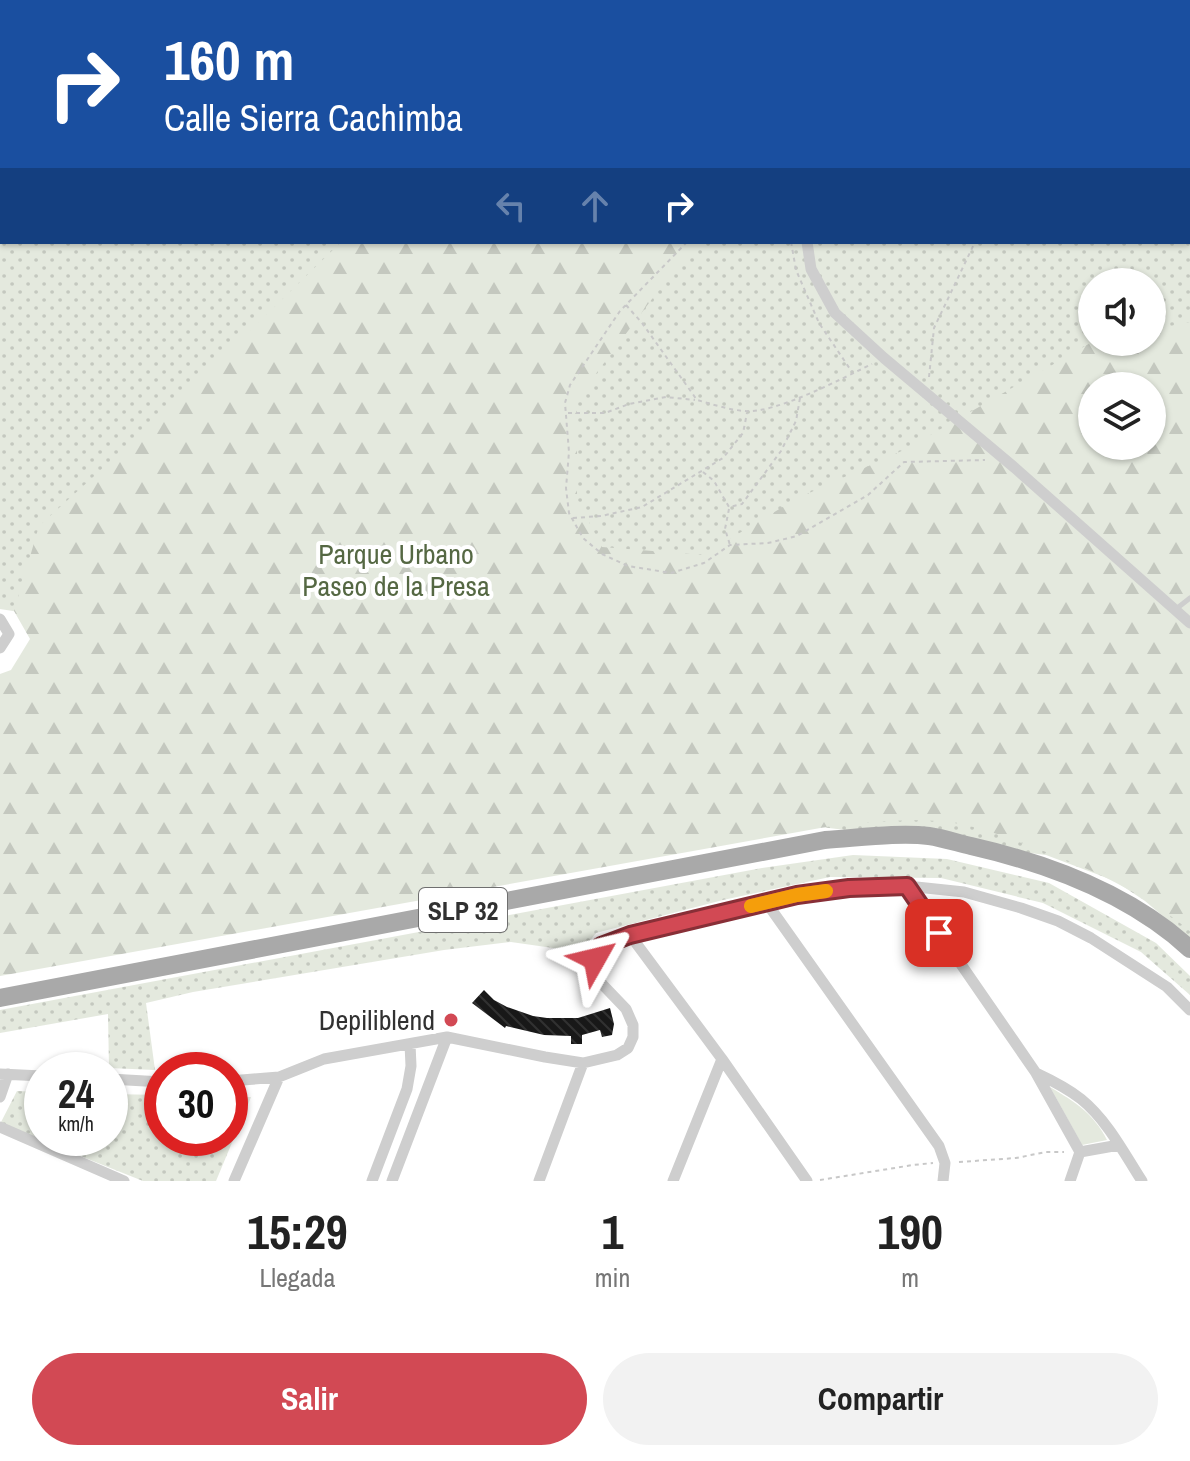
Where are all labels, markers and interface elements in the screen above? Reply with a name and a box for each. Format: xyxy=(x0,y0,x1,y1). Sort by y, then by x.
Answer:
text: 160 m xyxy=(164,22,294,97)
icon: right xyxy=(32,32,136,136)
text: Calle Sierra Cachimba xyxy=(164,94,463,142)
icon: left xyxy=(489,184,533,228)
icon: ahead xyxy=(573,184,617,228)
icon: right xyxy=(657,184,701,228)
map controls xyxy=(1078,268,1166,460)
button: sound xyxy=(1078,268,1166,356)
button: layers xyxy=(1078,372,1166,460)
park label: Parque Urbano Paseo de la Presa xyxy=(302,535,490,605)
road number: SLP 32 xyxy=(419,888,507,932)
pin xyxy=(905,899,973,967)
icon: arrive xyxy=(917,911,961,955)
position arrow xyxy=(553,917,637,1001)
place label: Depiliblend xyxy=(319,1001,435,1039)
marker: Depiliblend xyxy=(442,1011,460,1029)
speed limit sign: 30 xyxy=(144,1052,248,1156)
text: 24 xyxy=(58,1067,94,1120)
text: km/h xyxy=(58,1110,94,1137)
text: 15:29 xyxy=(247,1199,348,1264)
text: 1 xyxy=(602,1199,623,1264)
text: 190 xyxy=(877,1199,943,1264)
text: Llegada xyxy=(259,1260,335,1295)
text: min xyxy=(595,1260,630,1295)
text: m xyxy=(901,1260,919,1295)
button: Salir xyxy=(32,1353,587,1445)
button: Compartir xyxy=(603,1353,1158,1445)

